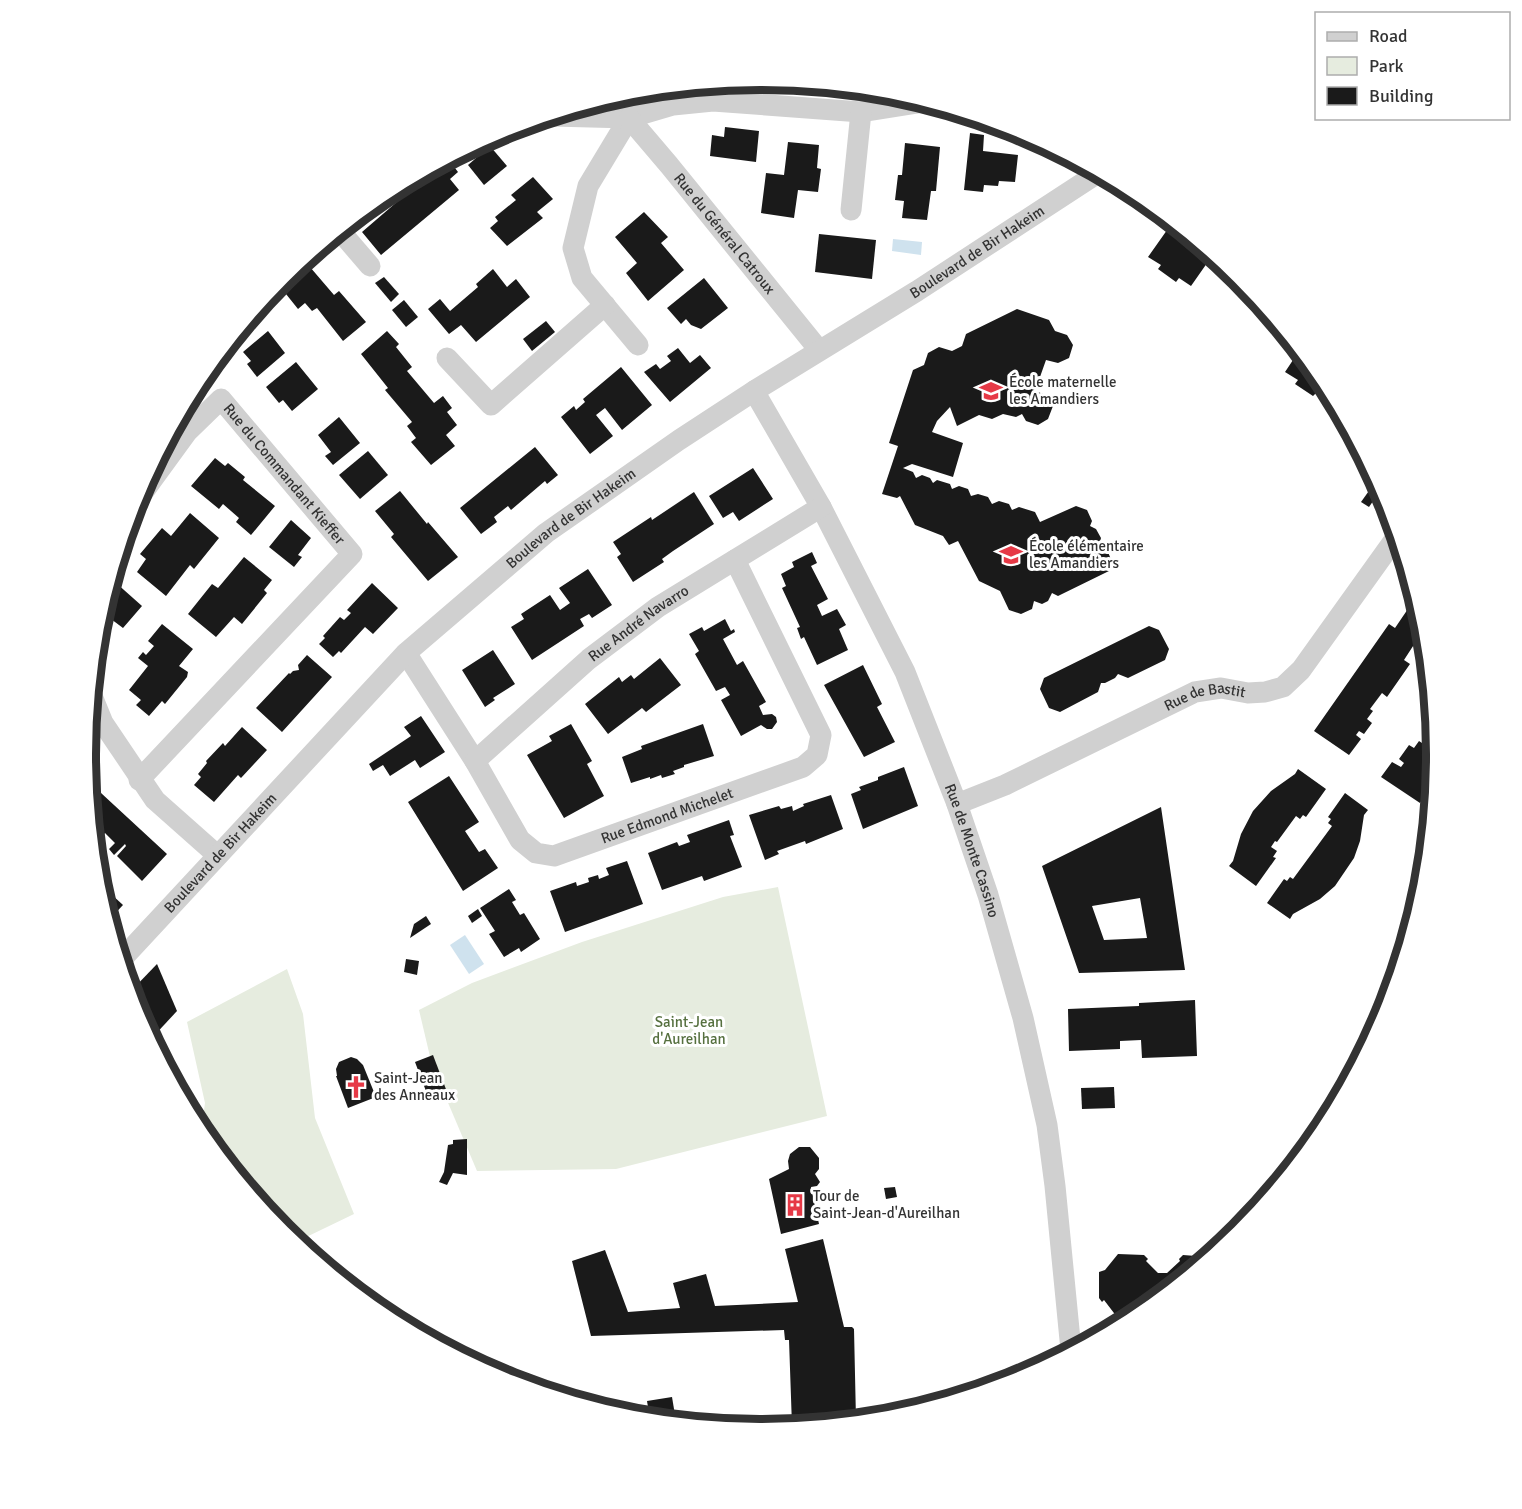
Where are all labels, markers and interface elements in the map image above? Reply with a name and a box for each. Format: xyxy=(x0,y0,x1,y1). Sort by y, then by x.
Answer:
legend xyxy=(1315,12,1510,120)
text: Road xyxy=(1369,25,1408,47)
text: Park xyxy=(1369,55,1404,77)
text: Building xyxy=(1369,85,1433,107)
street label: Rue du Général Catroux xyxy=(670,169,779,298)
street label: Boulevard de Bir Hakeim xyxy=(906,201,1048,302)
place label: École maternelle les Amandiers xyxy=(1009,372,1116,408)
school or university icon: École maternelle les Amandiers xyxy=(978,378,1004,404)
street label: Rue du Commandant Kieffer xyxy=(220,400,349,548)
street label: Boulevard de Bir Hakeim xyxy=(502,464,639,572)
place label: École élémentaire les Amandiers xyxy=(1029,536,1144,572)
school or university icon: École élémentaire les Amandiers xyxy=(998,542,1024,568)
street label: Rue André Navarro xyxy=(585,581,692,665)
street label: Rue de Bastit xyxy=(1161,679,1247,715)
street label: Rue de Monte Cassino xyxy=(941,781,1003,920)
street label: Rue Edmond Michelet xyxy=(598,784,736,847)
street label: Boulevard de Bir Hakeim xyxy=(160,789,280,917)
park label: Saint-Jean d'Aureilhan xyxy=(652,1013,726,1048)
place label: Saint-Jean des Anneaux xyxy=(374,1069,455,1104)
church icon: Saint-Jean des Anneaux xyxy=(343,1074,369,1100)
place label: Tour de Saint-Jean-d'Aureilhan xyxy=(813,1187,960,1222)
building icon: Tour de Saint-Jean-d'Aureilhan xyxy=(782,1192,808,1218)

